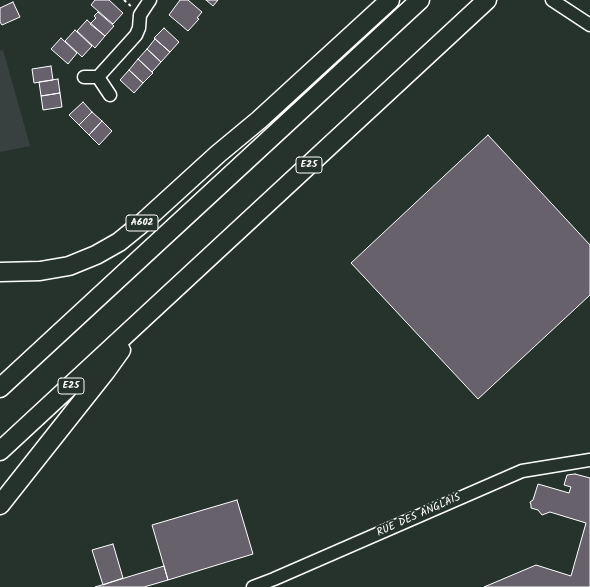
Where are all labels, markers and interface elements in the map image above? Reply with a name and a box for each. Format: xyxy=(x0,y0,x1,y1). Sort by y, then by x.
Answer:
road number: E25 xyxy=(296,157,322,173)
road number: A602 xyxy=(126,215,158,231)
road number: E25 xyxy=(58,378,84,394)
street label: RUE DES ANGLAIS xyxy=(375,492,463,540)

